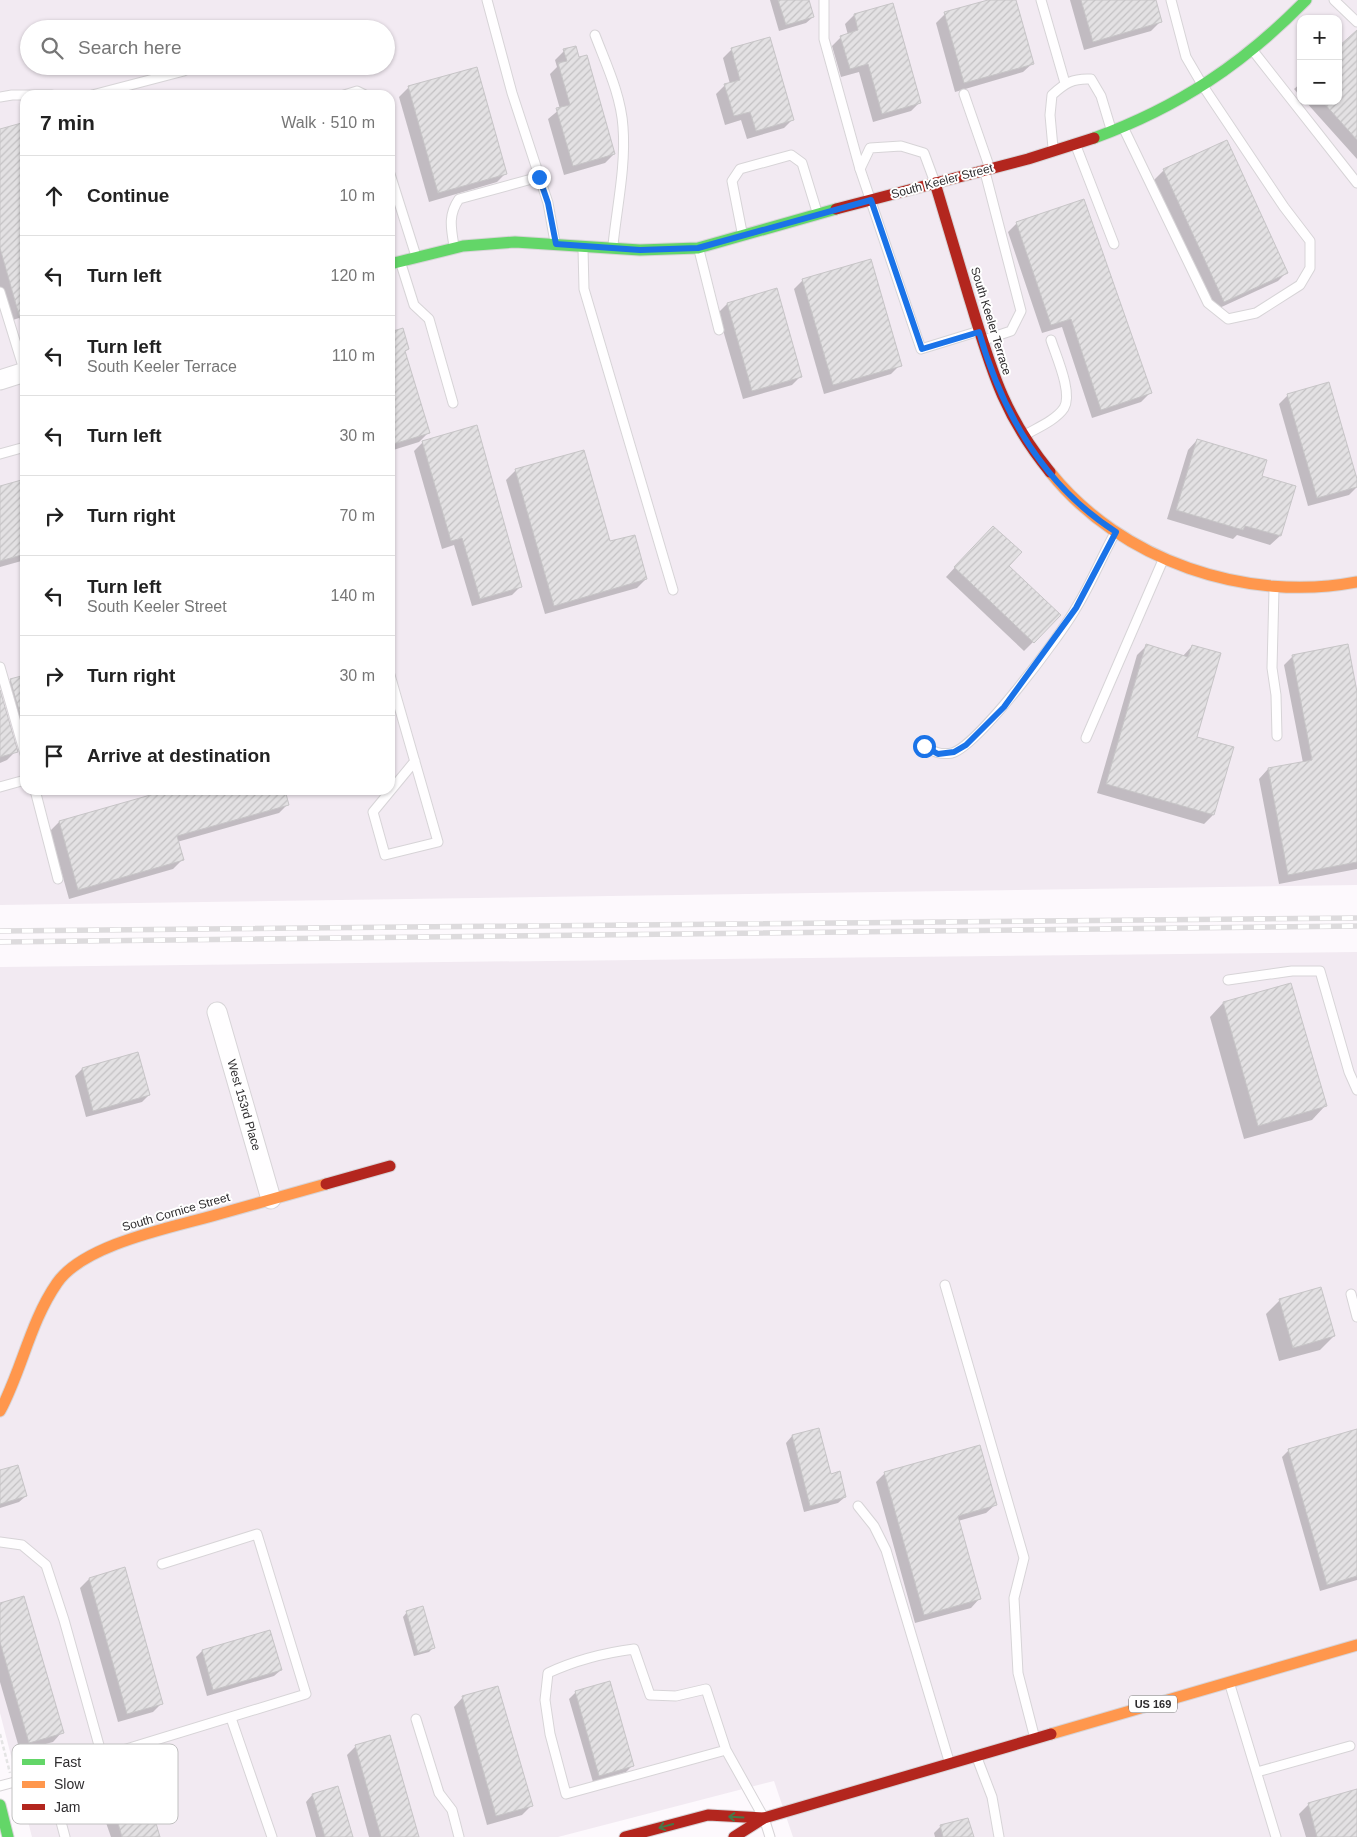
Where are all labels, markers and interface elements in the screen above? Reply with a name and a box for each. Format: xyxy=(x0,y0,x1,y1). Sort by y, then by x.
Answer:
map controls xyxy=(1297,15,1342,105)
button: + xyxy=(1297,15,1342,60)
search box xyxy=(20,20,395,75)
icon: search xyxy=(38,34,66,62)
text: Search here xyxy=(78,37,182,58)
button: − xyxy=(1297,60,1342,105)
text: 7 min xyxy=(40,111,95,134)
text: Walk · 510 m xyxy=(281,114,375,131)
street label: South Keeler Street xyxy=(890,161,995,201)
route end xyxy=(528,166,551,189)
icon: ahead xyxy=(40,182,68,210)
text: Continue xyxy=(87,185,169,206)
text: 10 m xyxy=(339,187,375,204)
icon: left xyxy=(40,262,68,290)
text: Turn left xyxy=(87,265,162,286)
street label: South Keeler Terrace xyxy=(968,265,1014,377)
text: 120 m xyxy=(331,267,375,284)
text: Turn left xyxy=(87,336,162,357)
icon: left xyxy=(40,342,68,370)
text: 110 m xyxy=(332,347,375,364)
text: South Keeler Terrace xyxy=(87,358,237,375)
icon: left xyxy=(40,422,68,450)
text: Turn left xyxy=(87,425,162,446)
text: 30 m xyxy=(339,427,375,444)
icon: right xyxy=(40,502,68,530)
text: Turn right xyxy=(87,505,175,526)
text: 70 m xyxy=(339,507,375,524)
text: Turn left xyxy=(87,576,162,597)
icon: left xyxy=(40,582,68,610)
text: 140 m xyxy=(331,587,375,604)
text: South Keeler Street xyxy=(87,598,227,615)
icon: right xyxy=(40,662,68,690)
text: Turn right xyxy=(87,665,175,686)
text: 30 m xyxy=(339,667,375,684)
route start xyxy=(913,735,936,758)
icon: arrive xyxy=(40,742,68,770)
text: Arrive at destination xyxy=(87,745,271,766)
street label: West 153rd Place xyxy=(224,1058,264,1153)
street label: South Cornice Street xyxy=(121,1190,232,1234)
road number: US 169 xyxy=(1129,1696,1177,1712)
legend xyxy=(12,1744,178,1824)
text: Fast xyxy=(54,1754,81,1770)
text: Slow xyxy=(54,1776,85,1792)
text: Jam xyxy=(54,1799,80,1815)
one-way arrow xyxy=(728,1812,744,1821)
one-way arrow xyxy=(659,1822,675,1831)

